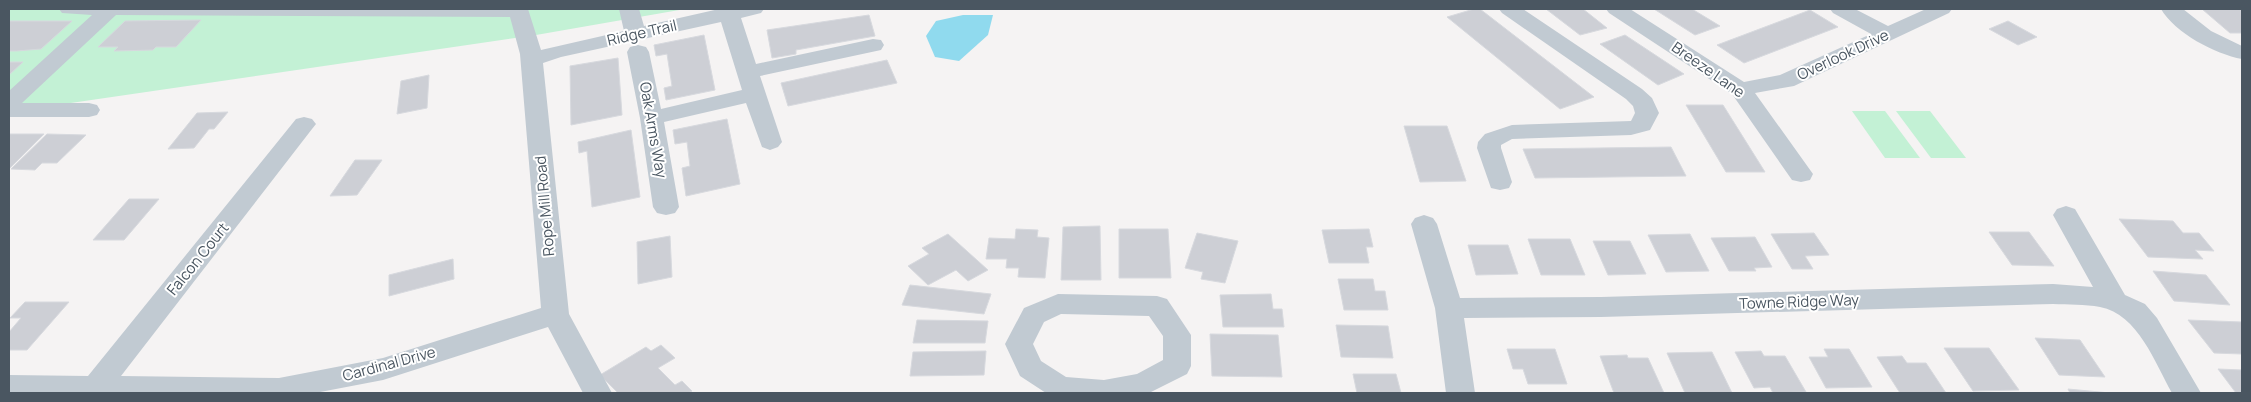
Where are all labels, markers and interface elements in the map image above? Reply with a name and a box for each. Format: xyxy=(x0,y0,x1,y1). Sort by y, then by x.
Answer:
street label: Ridge Trail xyxy=(605,14,679,51)
street label: Overlook Drive xyxy=(1793,24,1892,85)
street label: Breeze Lane xyxy=(1668,37,1749,103)
street label: Oak Arms Way xyxy=(635,80,672,180)
street label: Rope Mill Road xyxy=(530,155,559,257)
street label: Falcon Court xyxy=(162,218,233,299)
street label: Towne Ridge Way xyxy=(1739,289,1859,314)
street label: Cardinal Drive xyxy=(340,341,438,386)

